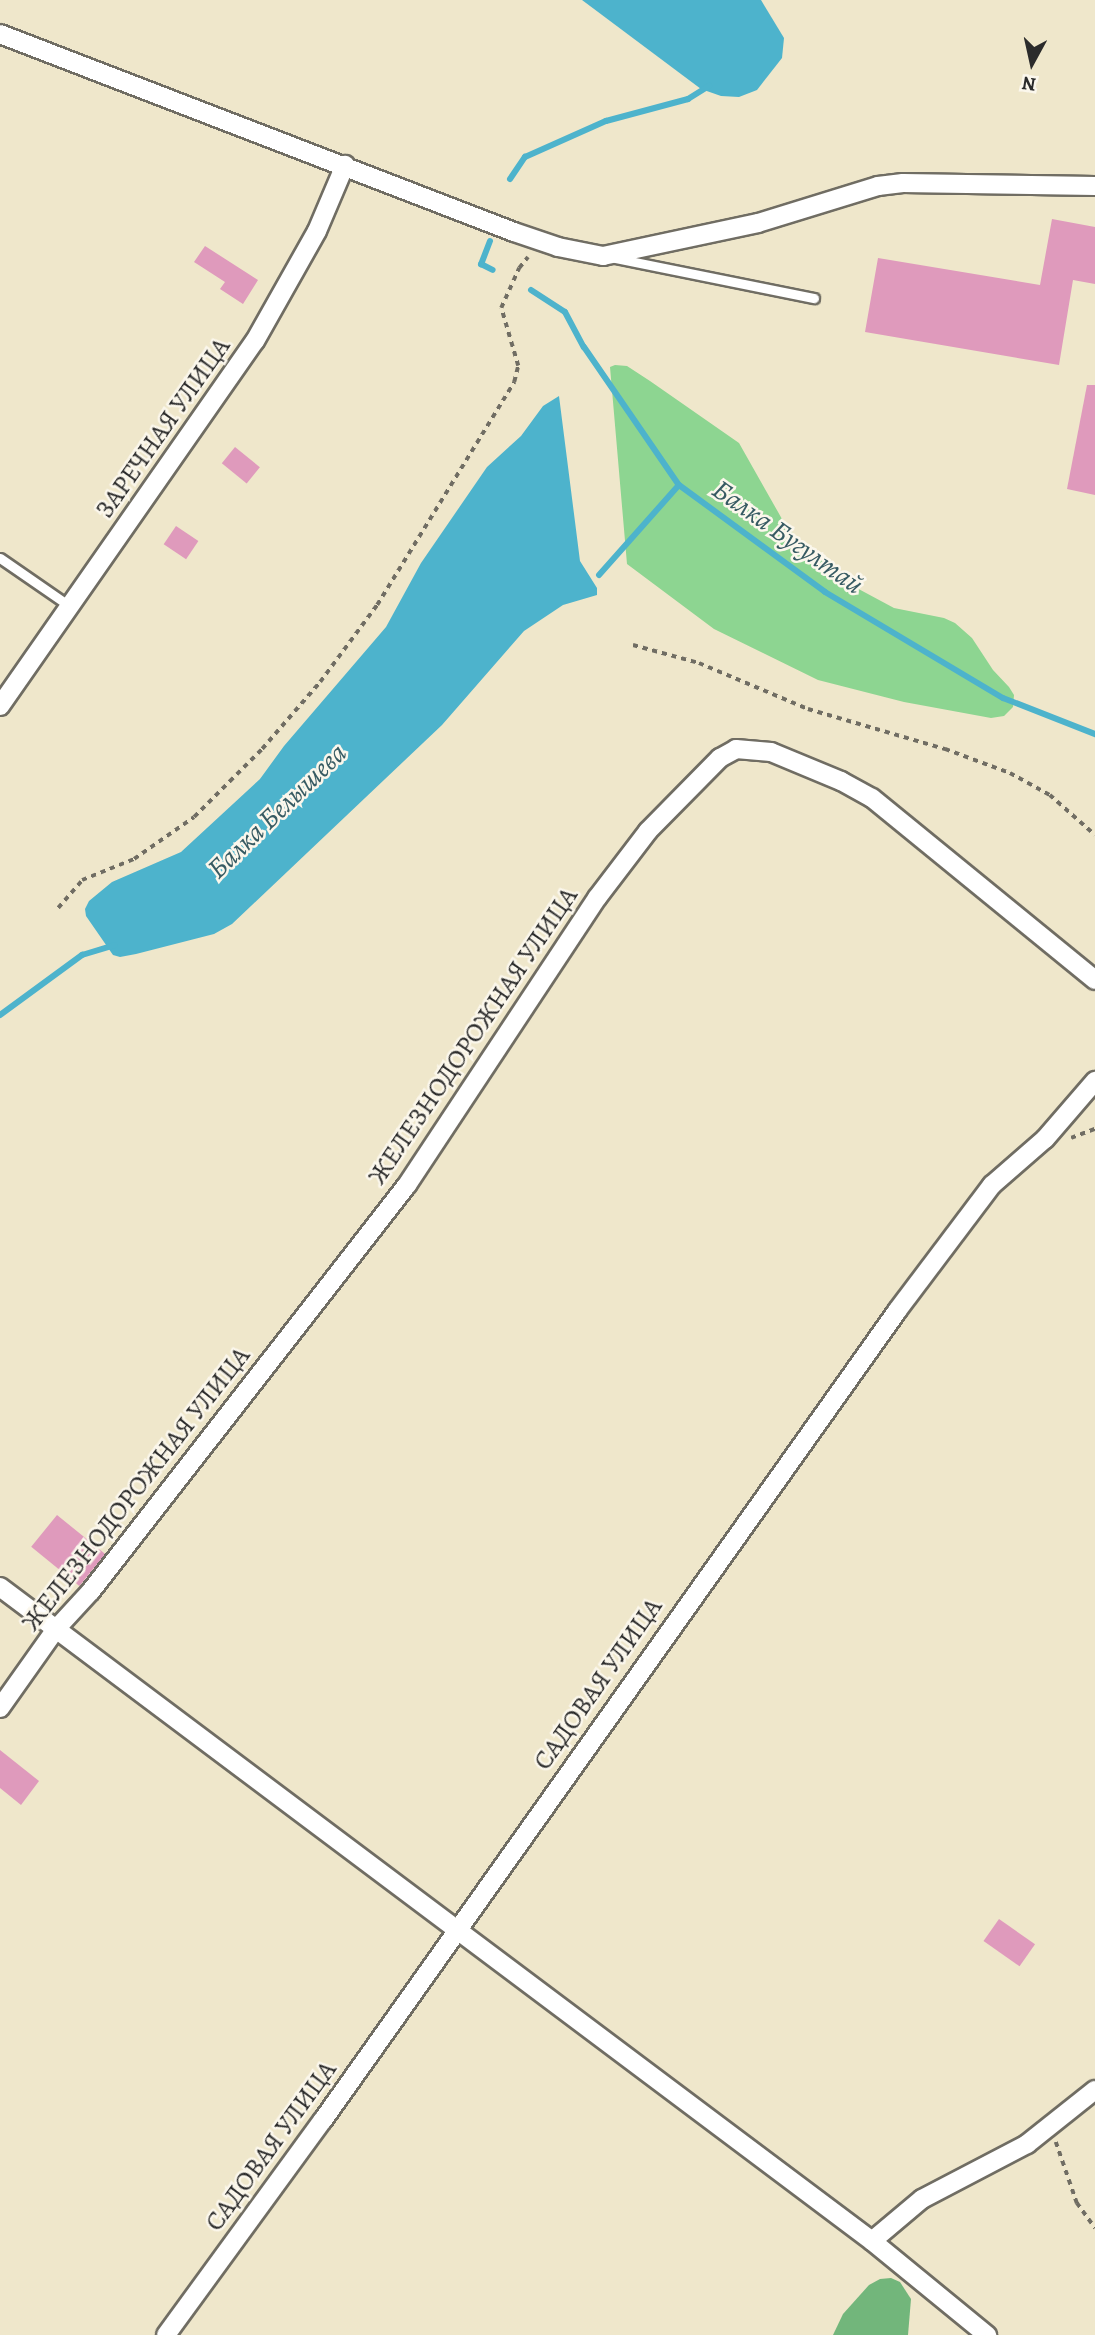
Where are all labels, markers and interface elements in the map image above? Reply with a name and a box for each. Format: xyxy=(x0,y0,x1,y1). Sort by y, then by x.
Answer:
north arrow xyxy=(997,28,1067,98)
text: N xyxy=(1020,70,1038,98)
street label: ЗАРЕЧНАЯ УЛИЦА xyxy=(89,332,237,524)
water label: Балка Бугултай xyxy=(706,472,870,602)
water label: Балка Белышева xyxy=(200,736,354,886)
street label: ЖЕЛЕЗНОДОРОЖНАЯ УЛИЦА xyxy=(362,881,584,1191)
street label: ЖЕЛЕЗНОДОРОЖНАЯ УЛИЦА xyxy=(15,1341,257,1637)
street label: САДОВАЯ УЛИЦА xyxy=(527,1592,669,1776)
street label: САДОВАЯ УЛИЦА xyxy=(199,2055,343,2237)

